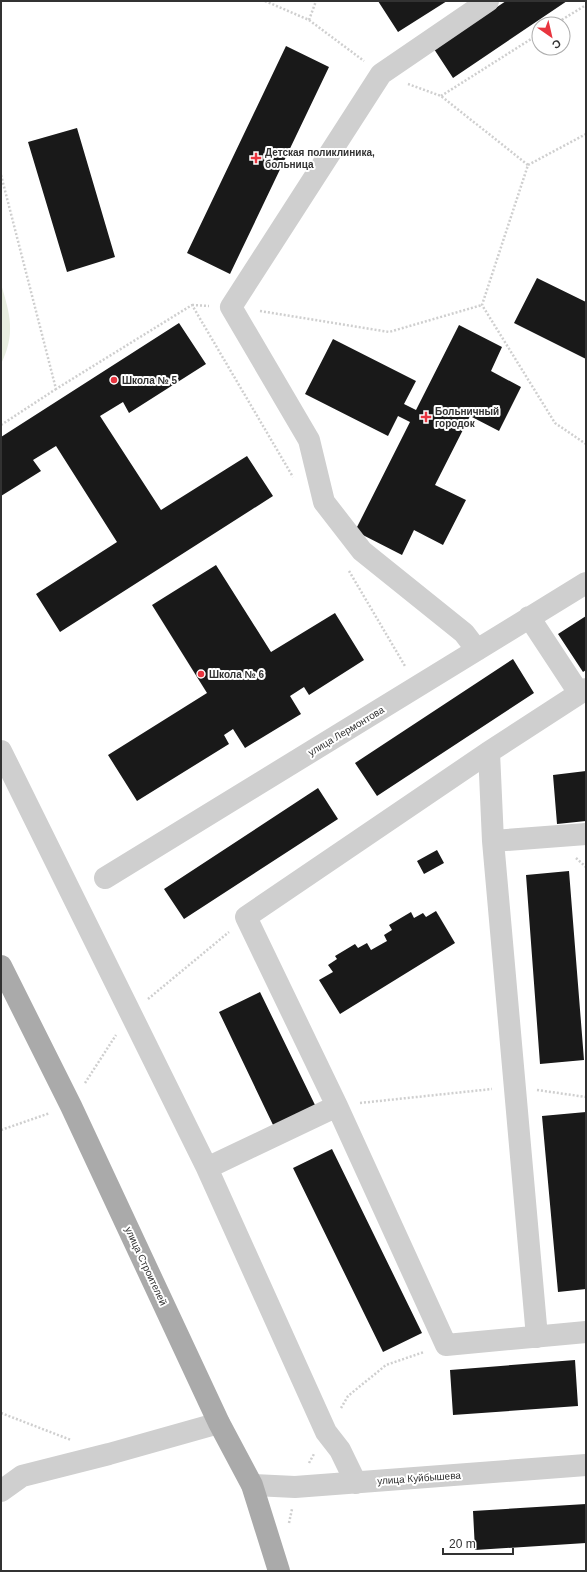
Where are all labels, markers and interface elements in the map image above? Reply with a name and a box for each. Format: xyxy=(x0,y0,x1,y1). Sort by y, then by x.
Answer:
north arrow xyxy=(531,16,571,56)
text: С xyxy=(550,37,563,52)
place label: Детская поликлиника, больница xyxy=(265,147,375,170)
marker: Детская поликлиника, больница xyxy=(250,152,262,164)
marker: Школа № 5 xyxy=(109,375,119,385)
place label: Школа № 5 xyxy=(122,375,177,386)
place label: Больничный городок xyxy=(435,406,499,429)
marker: Больничный городок xyxy=(420,411,432,423)
marker: Школа № 6 xyxy=(196,669,206,679)
place label: Школа № 6 xyxy=(209,669,264,680)
street label: улица Лермонтова xyxy=(306,704,386,758)
street label: улица Строителей xyxy=(123,1225,169,1307)
street label: улица Куйбышева xyxy=(377,1470,462,1486)
scale bar xyxy=(443,1530,513,1556)
text: 20 m xyxy=(449,1537,476,1551)

